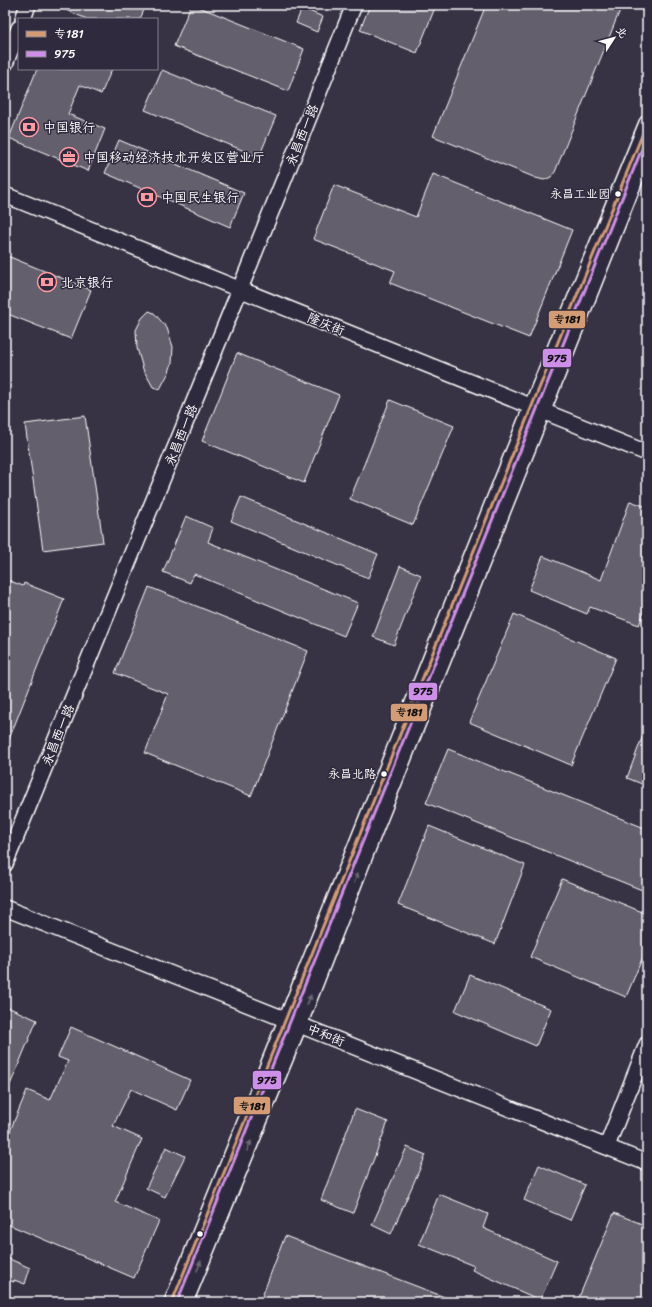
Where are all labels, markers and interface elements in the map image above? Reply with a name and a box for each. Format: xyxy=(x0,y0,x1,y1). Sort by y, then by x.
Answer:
legend xyxy=(18,18,158,70)
north arrow xyxy=(594,18,634,58)
text: 北 xyxy=(611,22,633,42)
text: 专181 xyxy=(54,23,84,45)
text: 975 xyxy=(54,43,76,65)
street label: 永昌西一路 xyxy=(279,101,325,169)
bank icon: 中国银行 xyxy=(18,116,40,138)
place label: 中国银行 xyxy=(43,116,95,139)
office icon: 中国移动经济技术开发区营业厅 xyxy=(58,146,80,168)
place label: 中国移动经济技术开发区营业厅 xyxy=(83,146,265,169)
place label: 永昌工业园 xyxy=(550,183,610,205)
bank icon: 中国民生银行 xyxy=(136,186,158,208)
place label: 中国民生银行 xyxy=(161,186,239,209)
marker: 永昌工业园 xyxy=(613,189,623,199)
bank icon: 北京银行 xyxy=(36,271,58,293)
place label: 北京银行 xyxy=(61,271,113,294)
street label: 隆庆街 xyxy=(304,306,348,342)
line badge: 专181 xyxy=(548,310,586,329)
text: 专181 xyxy=(553,310,581,329)
line badge: 975 xyxy=(542,348,572,368)
text: 975 xyxy=(547,349,567,368)
street label: 永昌西一路 xyxy=(158,401,204,469)
line badge: 975 xyxy=(408,682,438,701)
text: 975 xyxy=(413,682,433,701)
street label: 永昌西一路 xyxy=(35,701,81,769)
line badge: 专181 xyxy=(390,703,428,722)
text: 专181 xyxy=(395,703,423,722)
place label: 永昌北路 xyxy=(328,763,376,785)
marker: 永昌北路 xyxy=(379,769,389,779)
one-way arrow xyxy=(353,873,359,884)
one-way arrow xyxy=(306,993,312,1005)
street label: 中和街 xyxy=(304,1017,348,1053)
line badge: 975 xyxy=(252,1070,282,1090)
text: 975 xyxy=(257,1071,277,1090)
line badge: 专181 xyxy=(233,1096,271,1115)
text: 专181 xyxy=(238,1097,266,1116)
one-way arrow xyxy=(246,1140,252,1151)
unlabelled marker xyxy=(195,1229,205,1239)
one-way arrow xyxy=(197,1259,203,1271)

